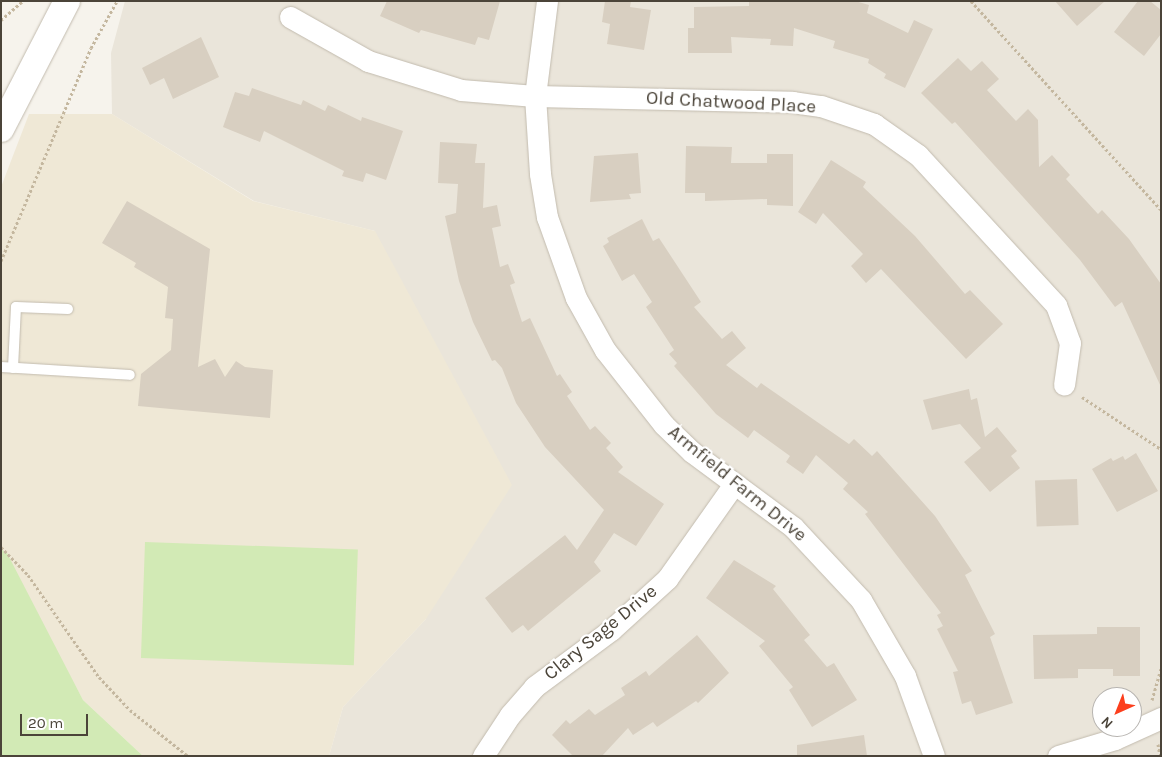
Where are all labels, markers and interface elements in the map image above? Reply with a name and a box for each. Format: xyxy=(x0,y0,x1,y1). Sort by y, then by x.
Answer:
street label: Old Chatwood Place xyxy=(645,87,817,119)
street label: Armfield Farm Drive xyxy=(663,421,811,547)
street label: Clary Sage Drive xyxy=(540,580,662,686)
north arrow xyxy=(1092,687,1142,737)
scale bar xyxy=(22,704,90,736)
text: N xyxy=(1097,713,1116,732)
text: 20 m xyxy=(28,714,63,732)

